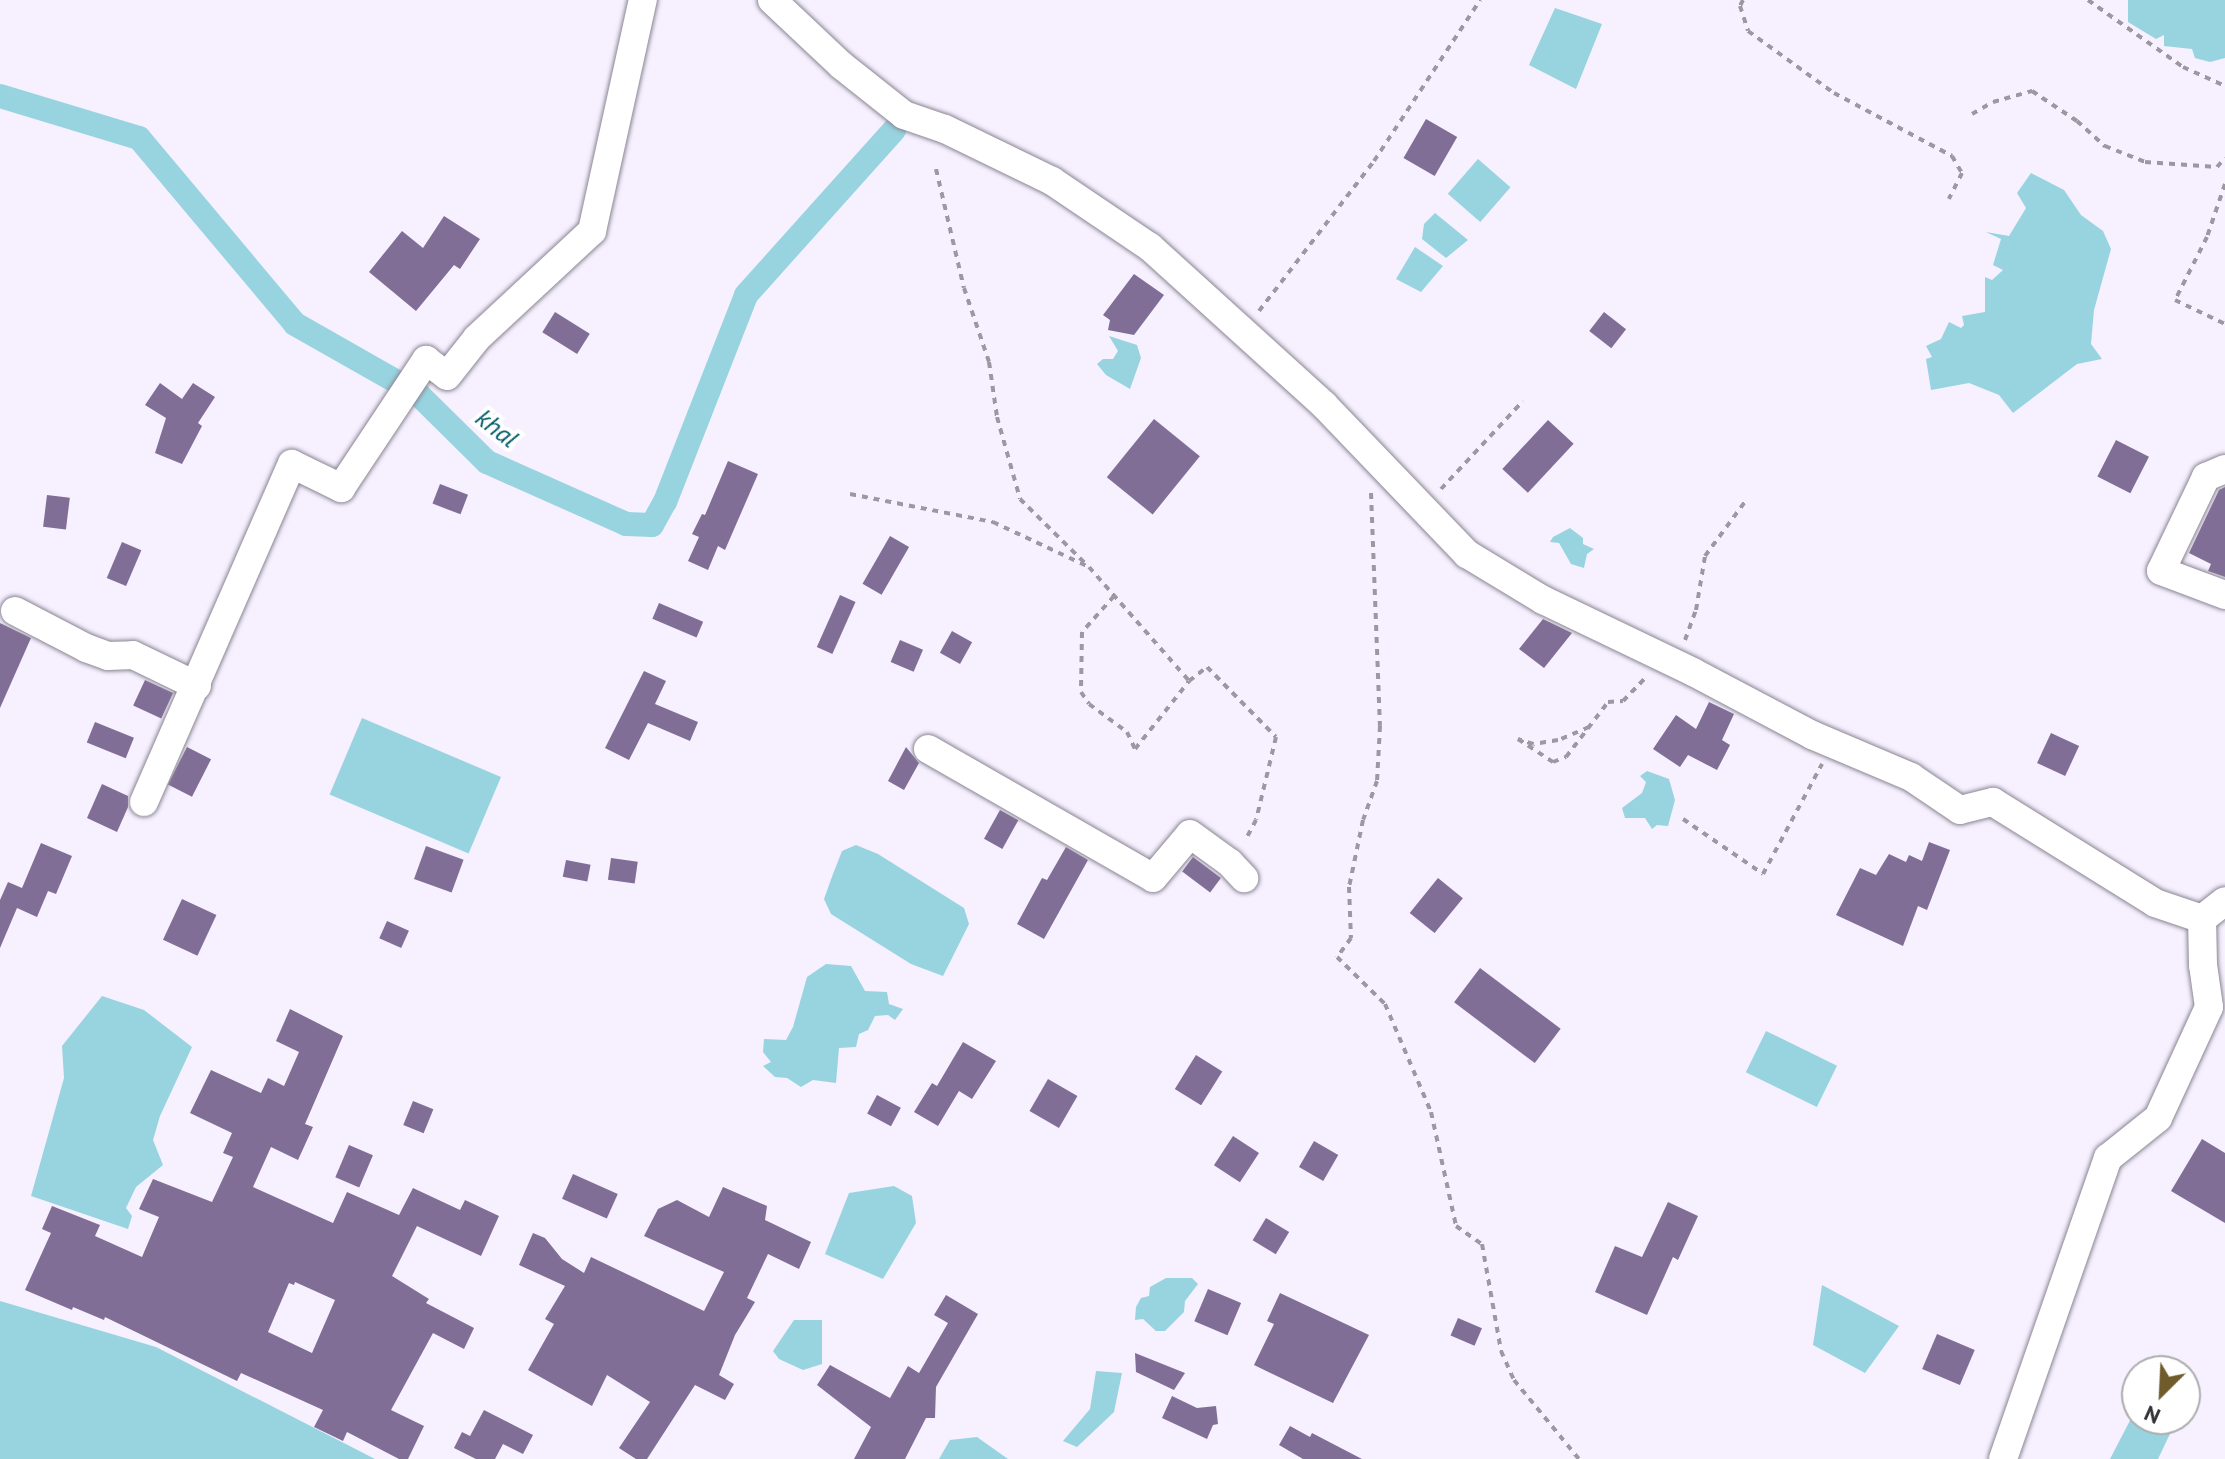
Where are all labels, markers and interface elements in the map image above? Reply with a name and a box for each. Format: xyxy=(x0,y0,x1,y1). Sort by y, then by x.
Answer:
water label: khal xyxy=(470,402,524,454)
north arrow xyxy=(2121,1355,2201,1435)
text: N xyxy=(2140,1399,2164,1431)

